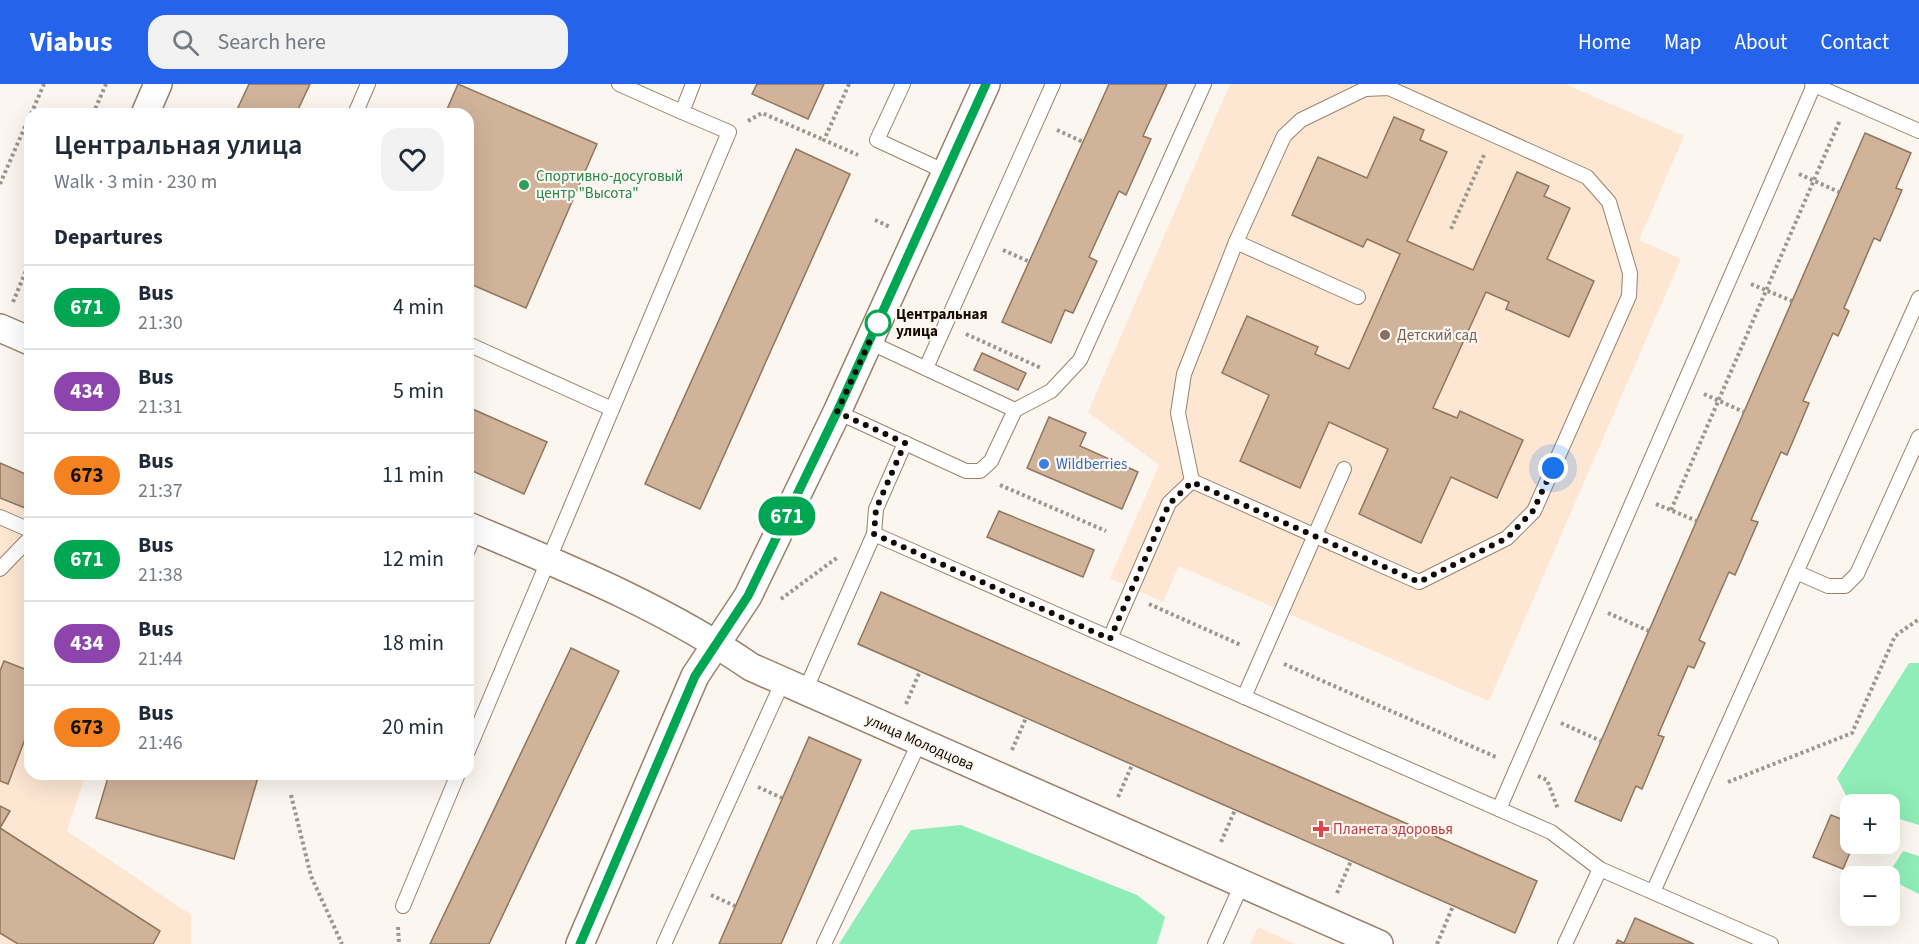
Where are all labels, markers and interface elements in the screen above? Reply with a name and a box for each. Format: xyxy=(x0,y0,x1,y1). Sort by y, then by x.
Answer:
search box xyxy=(148,15,568,69)
text: Viabus xyxy=(30,22,112,62)
icon: search xyxy=(169,26,202,59)
text: Search here xyxy=(217,26,326,58)
text: Home xyxy=(1578,27,1631,57)
text: Map xyxy=(1664,27,1702,57)
text: About xyxy=(1735,27,1787,57)
text: Contact xyxy=(1820,27,1889,57)
text: Центральная улица xyxy=(54,125,302,165)
button: heart xyxy=(381,128,444,191)
place label: Спортивно-досуговый центр "Высота" xyxy=(536,166,683,204)
text: Walk · 3 min · 230 m xyxy=(54,168,217,196)
marker: Спортивно-досуговый центр "Высота" xyxy=(517,178,531,192)
text: Departures xyxy=(54,221,163,253)
text: Bus xyxy=(138,277,174,309)
text: 4 min xyxy=(393,291,444,323)
text: 671 xyxy=(70,292,104,322)
place label: Центральная улица xyxy=(896,304,988,342)
text: 21:30 xyxy=(138,309,183,337)
marker: Центральная улица xyxy=(865,310,891,336)
place label: Детский сад xyxy=(1397,325,1477,346)
marker: Детский сад xyxy=(1378,328,1392,342)
text: Bus xyxy=(138,361,174,393)
text: 5 min xyxy=(393,375,444,407)
text: 434 xyxy=(70,376,104,406)
text: 21:31 xyxy=(138,393,183,421)
text: Bus xyxy=(138,445,174,477)
your location xyxy=(1538,453,1568,483)
place label: Wildberries xyxy=(1056,454,1127,475)
marker: Wildberries xyxy=(1037,457,1051,471)
text: 11 min xyxy=(382,459,444,491)
text: 673 xyxy=(70,460,104,490)
text: 21:37 xyxy=(138,477,183,505)
line badge: 671 xyxy=(752,496,822,536)
text: 671 xyxy=(770,501,804,531)
text: Bus xyxy=(138,529,174,561)
text: 12 min xyxy=(382,543,444,575)
text: 671 xyxy=(70,544,104,574)
text: 21:38 xyxy=(138,561,183,589)
text: Bus xyxy=(138,613,174,645)
text: 18 min xyxy=(382,627,444,659)
text: 434 xyxy=(70,628,104,658)
text: 21:44 xyxy=(138,645,183,673)
text: Bus xyxy=(138,697,174,729)
street label: улица Молодцова xyxy=(862,709,978,776)
text: 20 min xyxy=(382,711,444,743)
text: 673 xyxy=(70,712,104,742)
text: 21:46 xyxy=(138,729,183,757)
map controls xyxy=(1840,794,1900,926)
button: + xyxy=(1840,794,1900,854)
place label: Планета здоровья xyxy=(1333,819,1453,840)
marker: Планета здоровья xyxy=(1314,822,1328,836)
button: − xyxy=(1840,866,1900,926)

